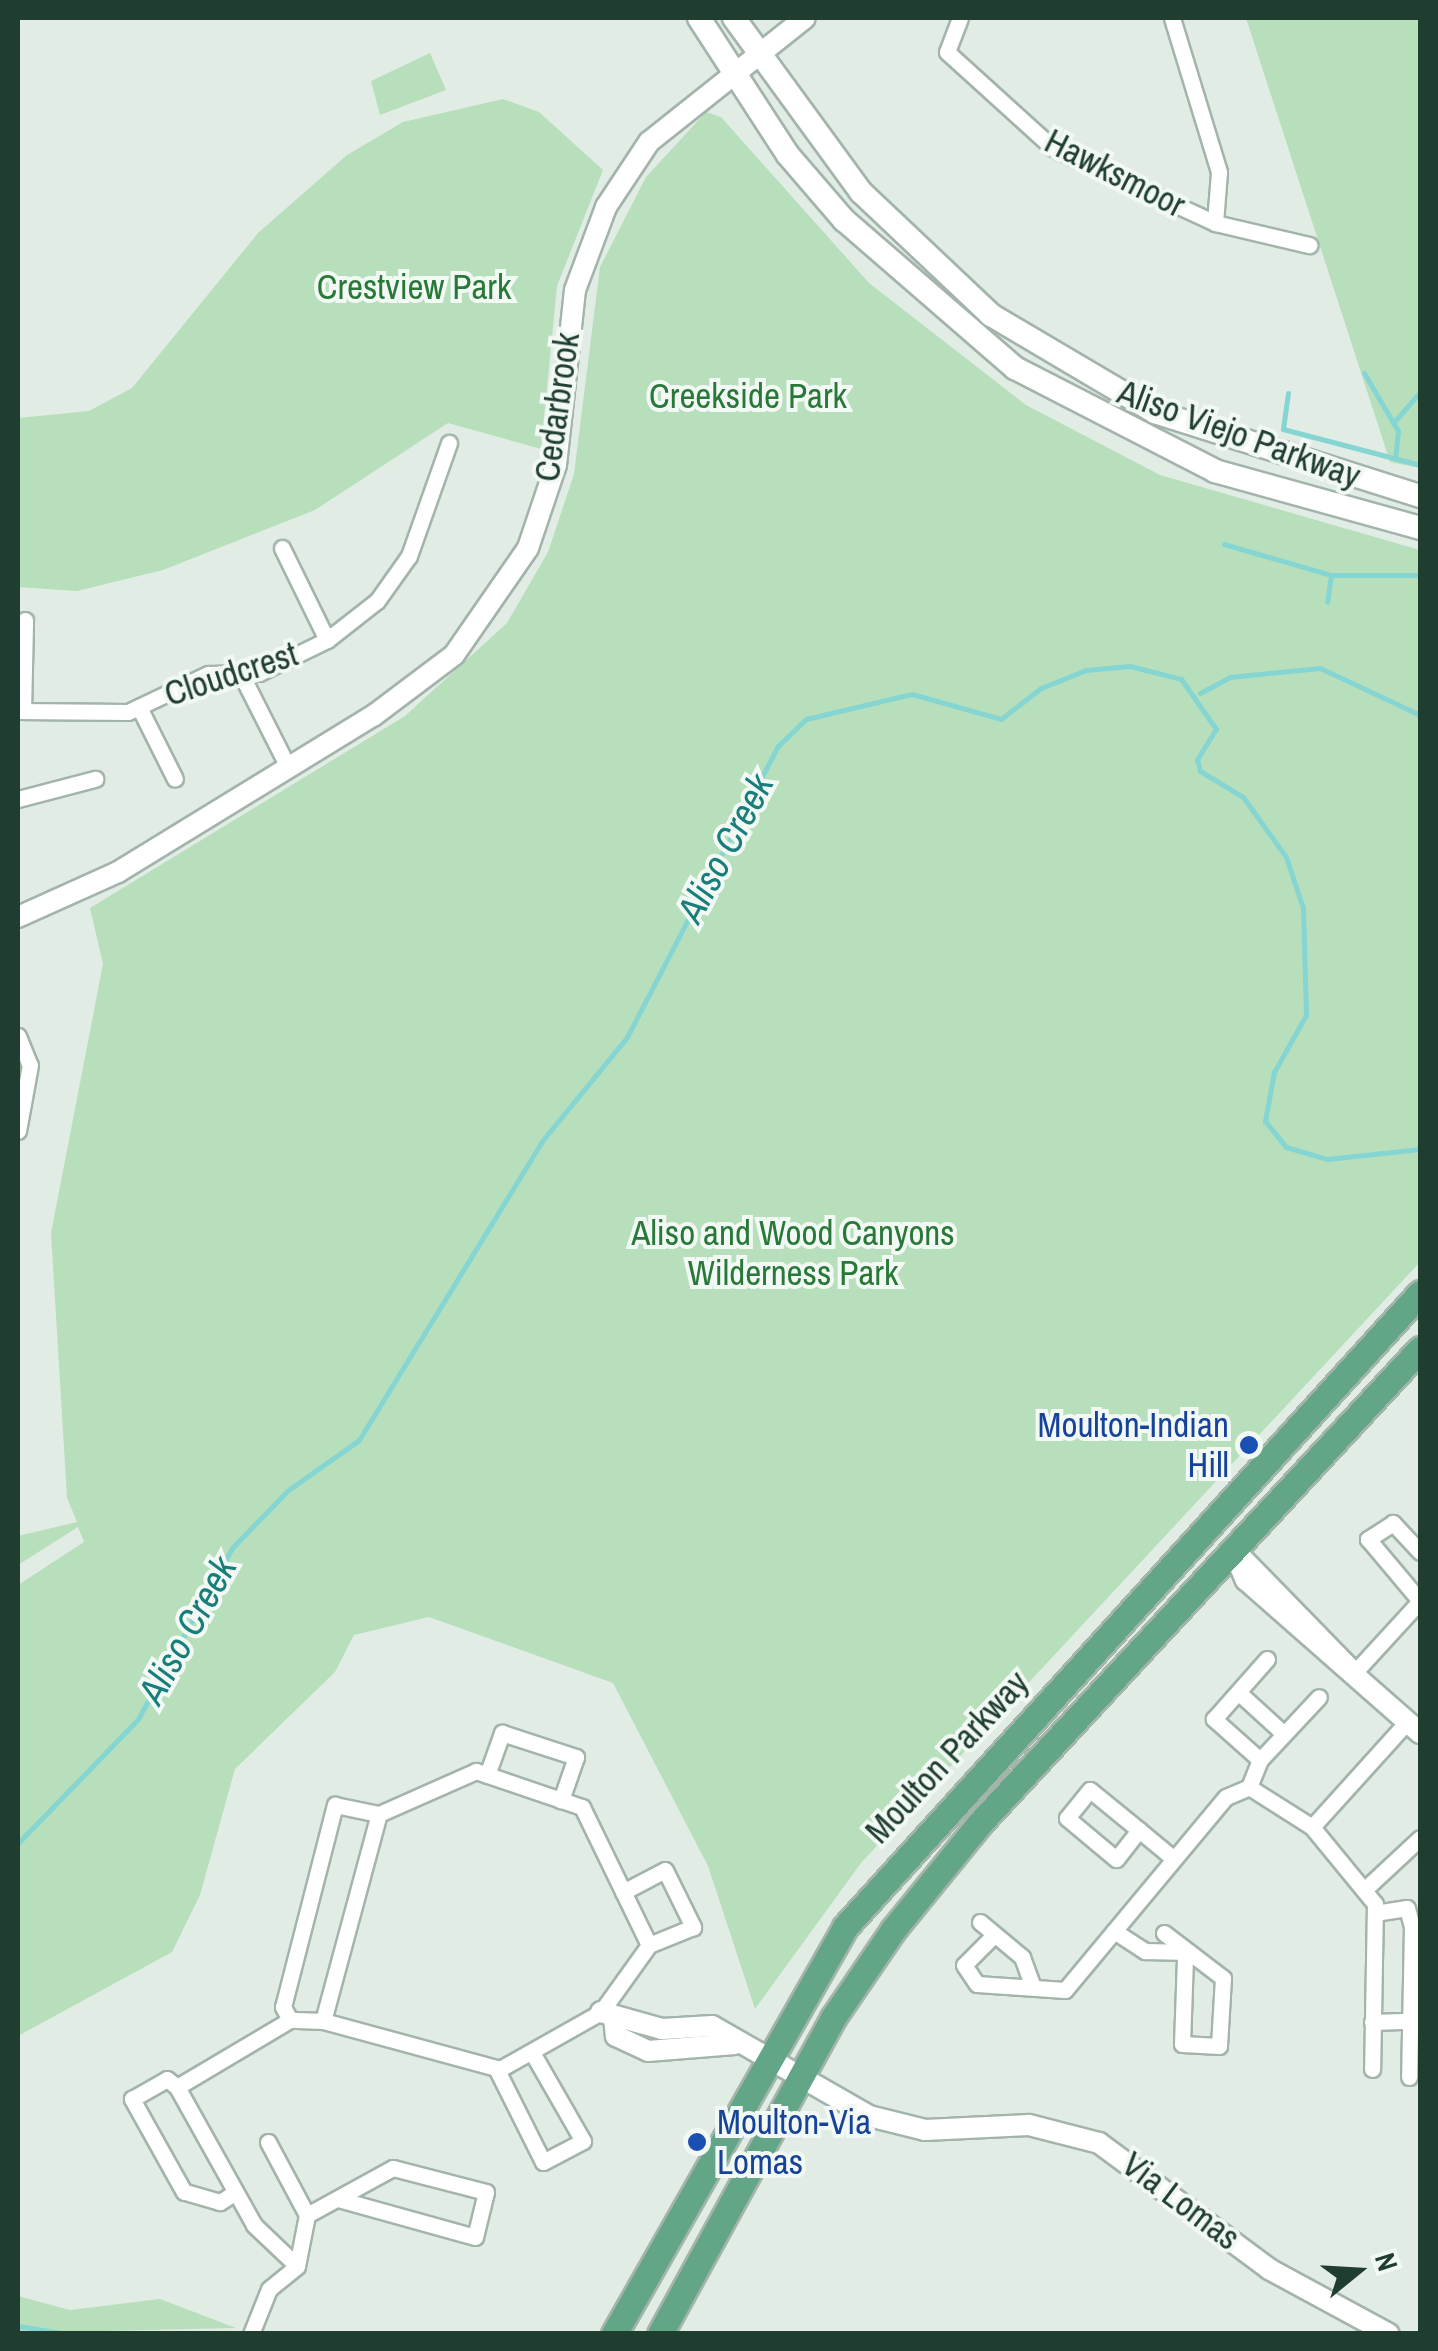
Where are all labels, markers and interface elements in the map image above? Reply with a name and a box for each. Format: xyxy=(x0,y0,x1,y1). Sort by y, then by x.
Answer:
street label: Hawksmoor xyxy=(1038,120,1192,226)
park label: Crestview Park xyxy=(317,266,511,308)
street label: Cedarbrook xyxy=(526,330,588,484)
street label: Aliso Viejo Parkway xyxy=(1112,371,1366,497)
park label: Creekside Park xyxy=(649,375,847,417)
street label: Cloudcrest xyxy=(159,633,303,715)
water label: Aliso Creek xyxy=(667,766,783,930)
park label: Aliso and Wood Canyons Wilderness Park xyxy=(631,1212,955,1294)
place label: Moulton-Indian Hill xyxy=(1038,1404,1229,1486)
marker: Moulton-Indian Hill xyxy=(1238,1434,1260,1456)
water label: Aliso Creek xyxy=(128,1549,246,1711)
street label: Moulton Parkway xyxy=(857,1662,1037,1852)
place label: Moulton-Via Lomas xyxy=(717,2101,871,2183)
marker: Moulton-Via Lomas xyxy=(686,2131,708,2153)
street label: Via Lomas xyxy=(1114,2143,1248,2259)
north arrow xyxy=(1308,2221,1408,2321)
text: N xyxy=(1366,2248,1407,2275)

